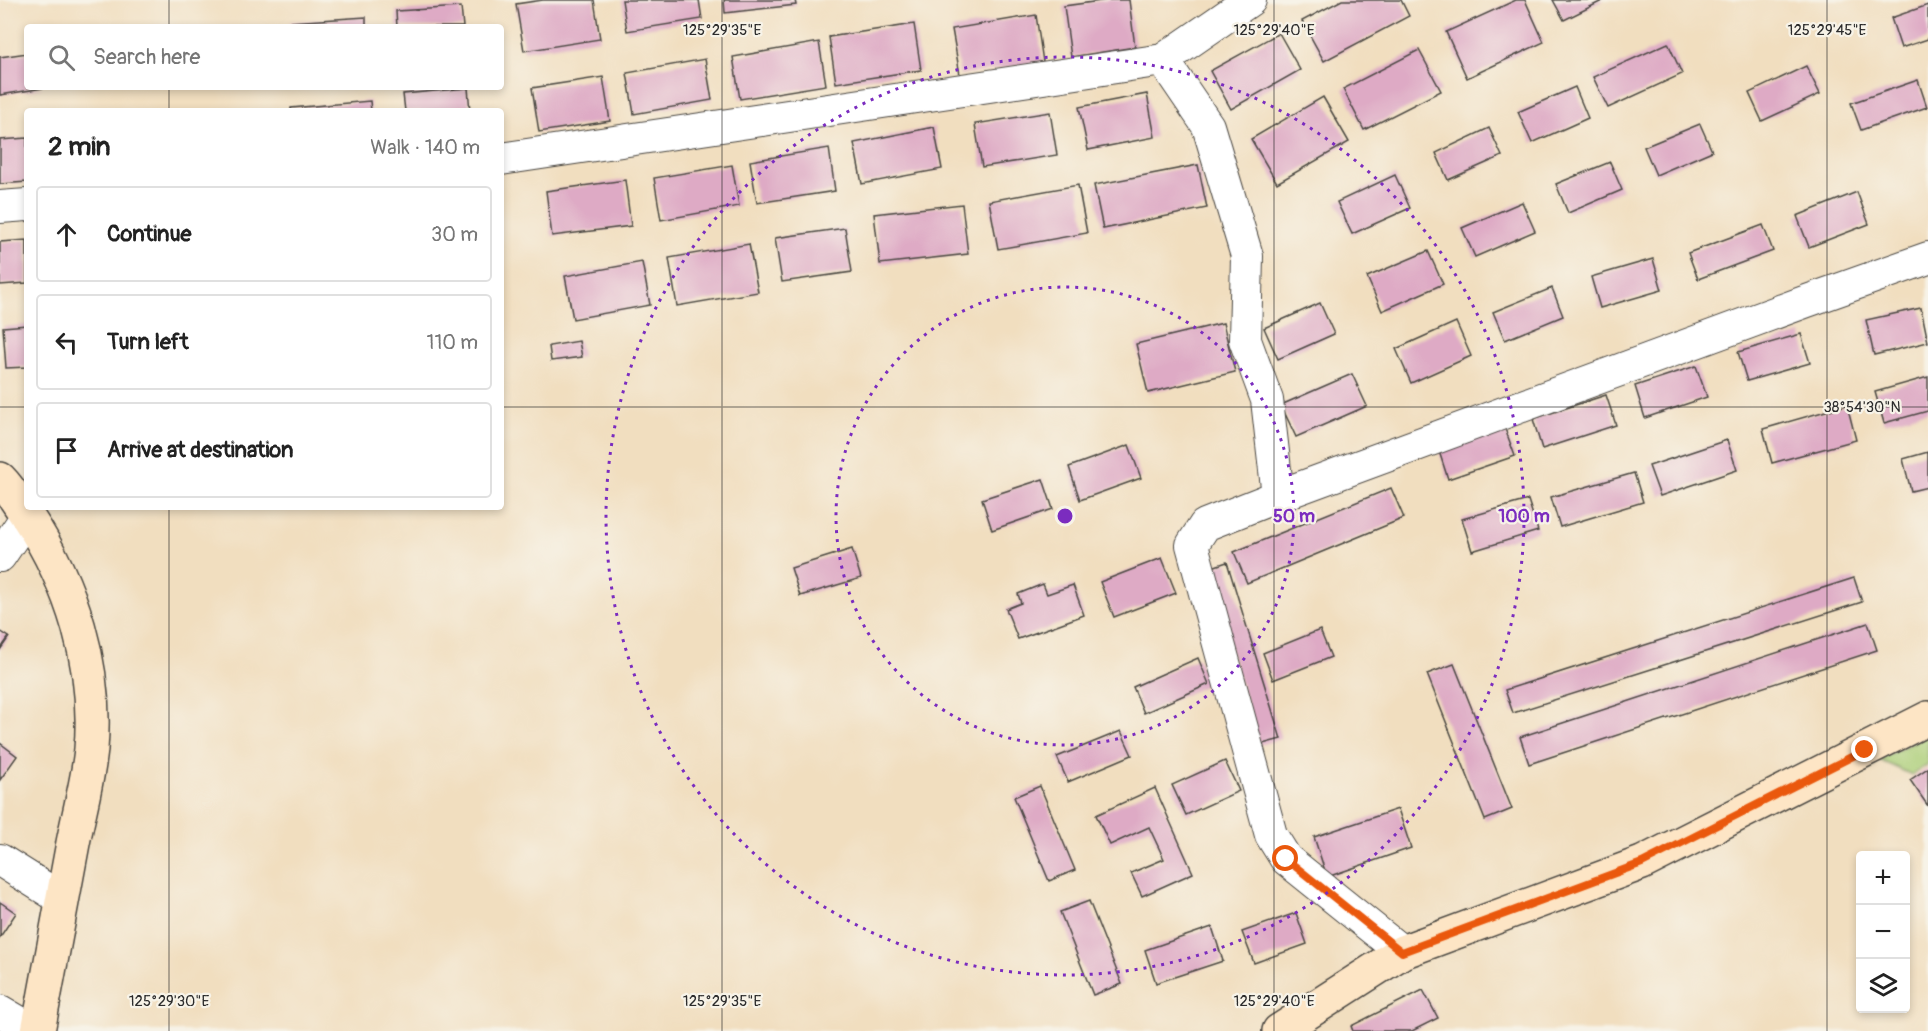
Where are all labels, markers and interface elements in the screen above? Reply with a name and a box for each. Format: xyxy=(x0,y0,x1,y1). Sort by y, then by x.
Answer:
text: 125°29'35"E xyxy=(683,21,761,40)
text: 125°29'40"E xyxy=(1234,21,1315,40)
text: 125°29'45"E xyxy=(1788,21,1867,40)
search box xyxy=(24,24,504,90)
icon: search xyxy=(45,41,78,74)
text: Search here xyxy=(93,43,200,71)
text: 2 min xyxy=(48,131,110,163)
text: Walk · 140 m xyxy=(370,135,480,160)
icon: ahead xyxy=(50,218,83,251)
text: Continue xyxy=(107,220,191,248)
text: 30 m xyxy=(431,222,478,247)
icon: left xyxy=(50,326,83,359)
text: Turn left xyxy=(107,328,189,356)
text: 110 m xyxy=(427,330,478,355)
text: 38°54'30"N xyxy=(1823,398,1901,417)
icon: arrive xyxy=(50,434,83,467)
text: Arrive at destination xyxy=(107,436,293,464)
text: 50 m xyxy=(1273,505,1315,528)
text: 100 m xyxy=(1498,505,1550,528)
centre of rings xyxy=(1055,506,1075,526)
route end xyxy=(1851,736,1877,762)
route start xyxy=(1272,845,1298,871)
map controls xyxy=(1856,851,1910,1013)
button: + xyxy=(1856,851,1910,905)
button: − xyxy=(1856,905,1910,959)
button: layers xyxy=(1856,959,1910,1013)
text: 125°29'30"E xyxy=(129,992,209,1011)
text: 125°29'35"E xyxy=(683,992,761,1011)
text: 125°29'40"E xyxy=(1234,992,1315,1011)

